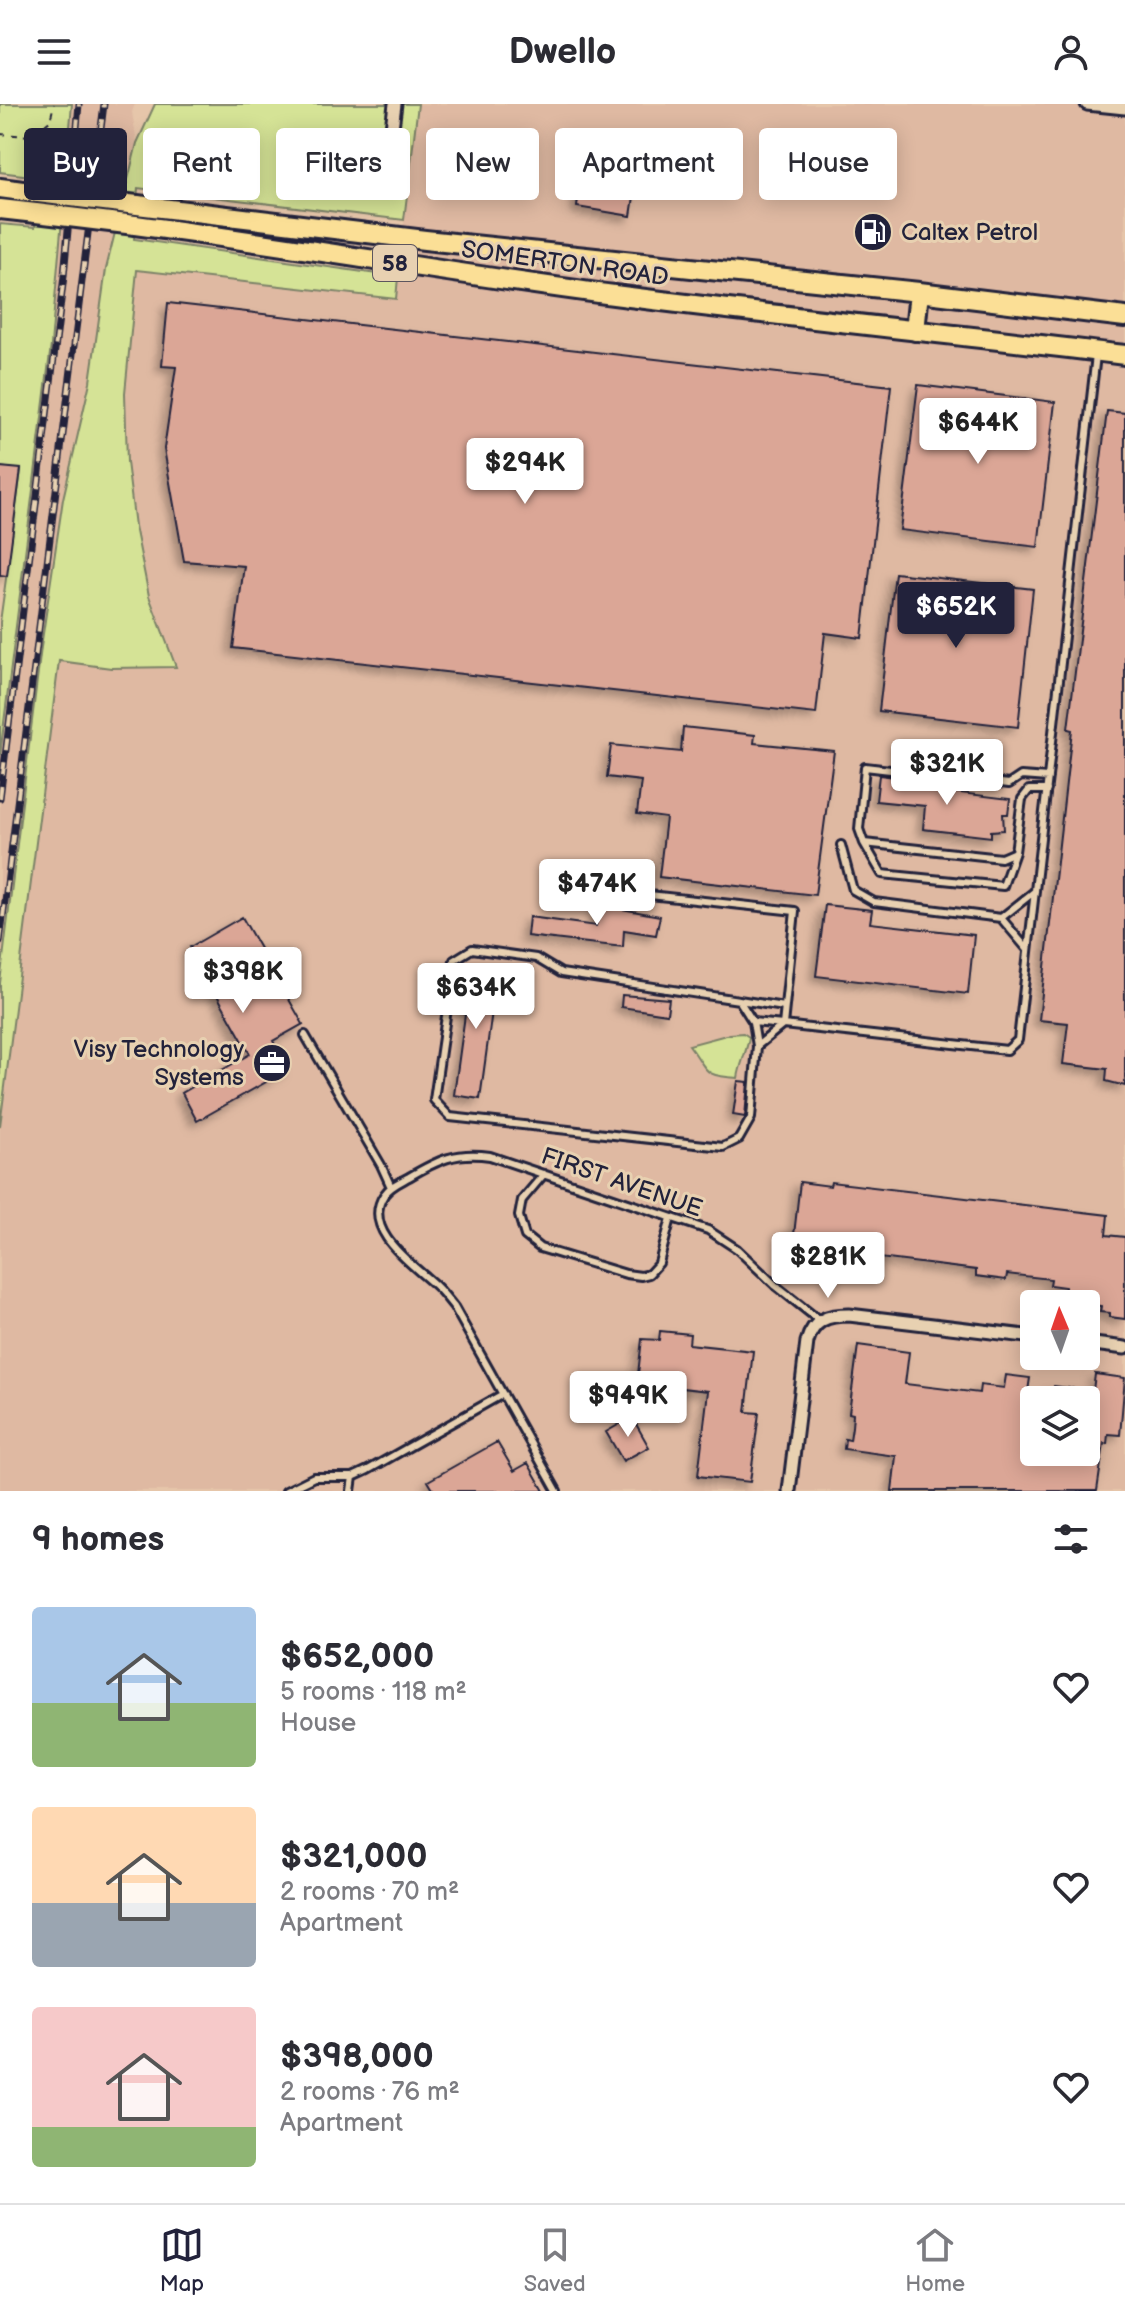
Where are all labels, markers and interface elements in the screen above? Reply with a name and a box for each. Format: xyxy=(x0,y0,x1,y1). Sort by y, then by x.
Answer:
icon: menu xyxy=(32,30,76,74)
icon: person xyxy=(1049,30,1093,74)
text: Dwello xyxy=(509,31,616,74)
chip: Buy xyxy=(24,128,127,200)
chip: Rent xyxy=(143,128,260,200)
chip: Filters xyxy=(276,128,410,200)
chip: New xyxy=(426,128,539,200)
chip: Apartment xyxy=(555,128,743,200)
chip: House xyxy=(759,128,897,200)
fuel station icon: Caltex Petrol xyxy=(852,211,894,253)
place label: Caltex Petrol xyxy=(901,218,1038,247)
street label: SOMERTON ROAD xyxy=(459,235,670,292)
road number: 58 xyxy=(373,245,417,281)
pin: $644K xyxy=(922,398,1034,466)
text: $644K xyxy=(937,408,1019,439)
pin: $294K xyxy=(469,438,581,506)
text: $294K xyxy=(485,448,565,479)
pin: $652K xyxy=(900,582,1012,650)
text: $652K xyxy=(915,592,997,623)
pin: $321K xyxy=(891,739,1003,807)
text: $321K xyxy=(909,749,985,780)
pin: $474K xyxy=(541,859,653,927)
text: $474K xyxy=(557,869,637,900)
pin: $398K xyxy=(187,947,299,1015)
text: $398K xyxy=(203,957,283,988)
pin: $634K xyxy=(420,963,532,1031)
text: $634K xyxy=(435,973,517,1004)
place label: Visy Technology Systems xyxy=(74,1035,244,1092)
office icon: Visy Technology Systems xyxy=(251,1042,293,1084)
street label: FIRST AVENUE xyxy=(537,1141,706,1224)
pin: $281K xyxy=(772,1232,884,1300)
text: $281K xyxy=(790,1242,866,1273)
north arrow xyxy=(1020,1290,1100,1370)
map controls xyxy=(1020,1290,1100,1466)
pin: $949K xyxy=(572,1371,684,1439)
text: $949K xyxy=(588,1381,668,1412)
button: layers xyxy=(1020,1386,1100,1466)
icon: filters xyxy=(1049,1517,1093,1561)
text: 9 homes xyxy=(32,1519,164,1560)
text: $652,000 xyxy=(280,1636,434,1677)
icon: home xyxy=(96,1639,192,1735)
icon: heart xyxy=(1049,1665,1093,1709)
text: 5 rooms · 118 m² xyxy=(280,1677,467,1708)
text: House xyxy=(280,1708,356,1739)
text: $321,000 xyxy=(280,1836,427,1877)
icon: home xyxy=(96,1839,192,1935)
icon: heart xyxy=(1049,1865,1093,1909)
text: 2 rooms · 70 m² xyxy=(280,1877,459,1908)
text: Apartment xyxy=(280,1908,403,1939)
text: $398,000 xyxy=(280,2036,434,2077)
icon: home xyxy=(96,2039,192,2135)
icon: heart xyxy=(1049,2065,1093,2109)
text: 2 rooms · 76 m² xyxy=(280,2077,460,2108)
text: Apartment xyxy=(280,2108,403,2139)
tab: Map xyxy=(160,2223,204,2298)
tab: Saved xyxy=(524,2223,586,2298)
tab: Home xyxy=(905,2223,965,2298)

